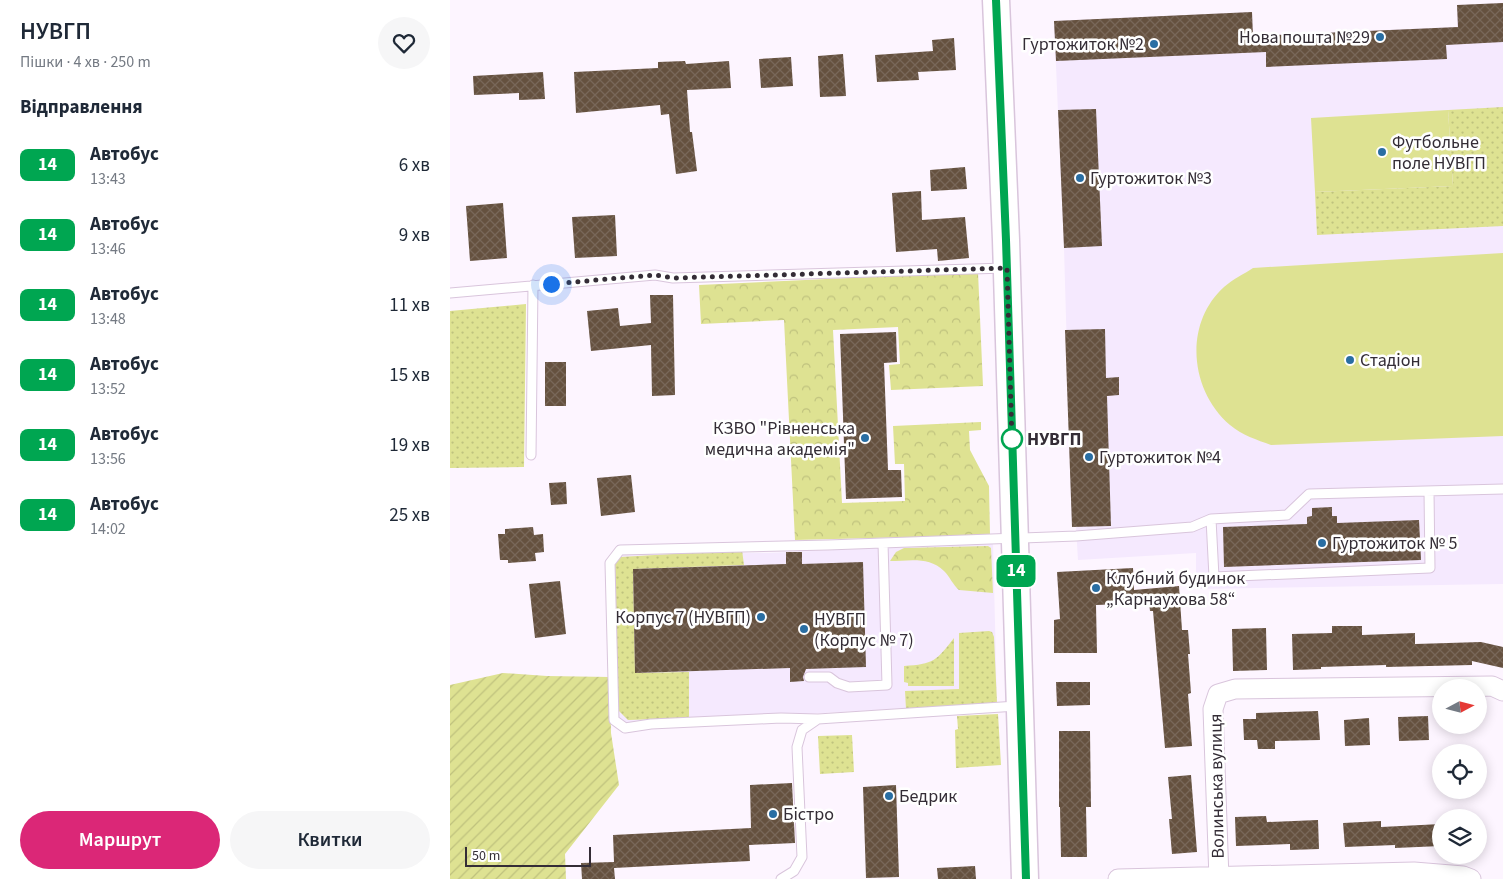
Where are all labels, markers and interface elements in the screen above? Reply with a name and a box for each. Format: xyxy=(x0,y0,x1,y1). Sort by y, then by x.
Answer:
text: НУВГП xyxy=(20,14,91,49)
button: heart xyxy=(378,17,430,69)
place label: Нова пошта №29 xyxy=(1239,25,1370,50)
marker: Нова пошта №29 xyxy=(1374,31,1386,43)
place label: Гуртожиток №2 xyxy=(1022,32,1144,57)
marker: Гуртожиток №2 xyxy=(1148,38,1160,50)
text: Пішки · 4 хв · 250 m xyxy=(20,51,151,73)
text: Відправлення xyxy=(20,94,143,121)
place label: Футбольне поле НУВГП xyxy=(1392,130,1486,176)
text: Автобус xyxy=(90,141,159,168)
marker: Футбольне поле НУВГП xyxy=(1376,146,1388,158)
text: 14 xyxy=(38,152,57,177)
text: 6 хв xyxy=(399,152,430,179)
place label: Гуртожиток №3 xyxy=(1090,166,1212,191)
text: 13:43 xyxy=(90,168,126,190)
marker: Гуртожиток №3 xyxy=(1074,172,1086,184)
text: Автобус xyxy=(90,211,159,238)
text: 14 xyxy=(38,222,57,247)
text: 9 хв xyxy=(399,222,430,249)
text: 13:46 xyxy=(90,238,126,260)
your location xyxy=(539,272,564,297)
text: Автобус xyxy=(90,281,159,308)
text: 14 xyxy=(38,292,57,317)
text: 11 хв xyxy=(389,292,430,319)
text: 13:48 xyxy=(90,308,126,330)
place label: Стадіон xyxy=(1360,348,1421,373)
text: Автобус xyxy=(90,351,159,378)
marker: Стадіон xyxy=(1344,354,1356,366)
text: 14 xyxy=(38,362,57,387)
text: 15 хв xyxy=(389,362,430,389)
text: 13:52 xyxy=(90,378,126,400)
place label: КЗВО "Рівненська медична академія" xyxy=(705,416,855,462)
text: Автобус xyxy=(90,421,159,448)
place label: НУВГП xyxy=(1027,427,1081,452)
marker: НУВГП xyxy=(1001,428,1023,450)
text: 14 xyxy=(38,432,57,457)
text: 19 хв xyxy=(389,432,430,459)
marker: КЗВО "Рівненська медична академія" xyxy=(859,432,871,444)
place label: Гуртожиток №4 xyxy=(1099,445,1221,470)
text: 13:56 xyxy=(90,448,126,470)
marker: Гуртожиток №4 xyxy=(1083,451,1095,463)
text: Автобус xyxy=(90,491,159,518)
text: 14 xyxy=(38,502,57,527)
text: 25 хв xyxy=(389,502,430,529)
text: 14:02 xyxy=(90,518,126,540)
place label: Гуртожиток № 5 xyxy=(1332,531,1458,556)
marker: Гуртожиток № 5 xyxy=(1316,537,1328,549)
line badge: 14 xyxy=(994,555,1038,587)
text: 14 xyxy=(1006,558,1026,583)
place label: Клубний будинок „Карнаухова 58“ xyxy=(1106,566,1245,612)
marker: Клубний будинок „Карнаухова 58“ xyxy=(1090,582,1102,594)
place label: Корпус 7 (НУВГП) xyxy=(615,605,751,630)
place label: НУВГП (Корпус № 7) xyxy=(814,607,914,653)
marker: Корпус 7 (НУВГП) xyxy=(755,611,767,623)
marker: НУВГП (Корпус № 7) xyxy=(798,623,810,635)
north arrow xyxy=(1432,679,1488,734)
map controls xyxy=(1432,679,1487,864)
street label: Волинська вулиця xyxy=(1203,713,1231,859)
button: locate xyxy=(1432,744,1487,799)
place label: Бедрик xyxy=(899,784,957,809)
marker: Бедрик xyxy=(883,790,895,802)
place label: Бістро xyxy=(783,802,834,827)
marker: Бістро xyxy=(767,808,779,820)
button: layers xyxy=(1432,809,1487,864)
button: Маршрут xyxy=(20,811,220,869)
button: Квитки xyxy=(230,811,430,869)
scale bar xyxy=(465,844,591,867)
text: 50 m xyxy=(472,846,500,866)

